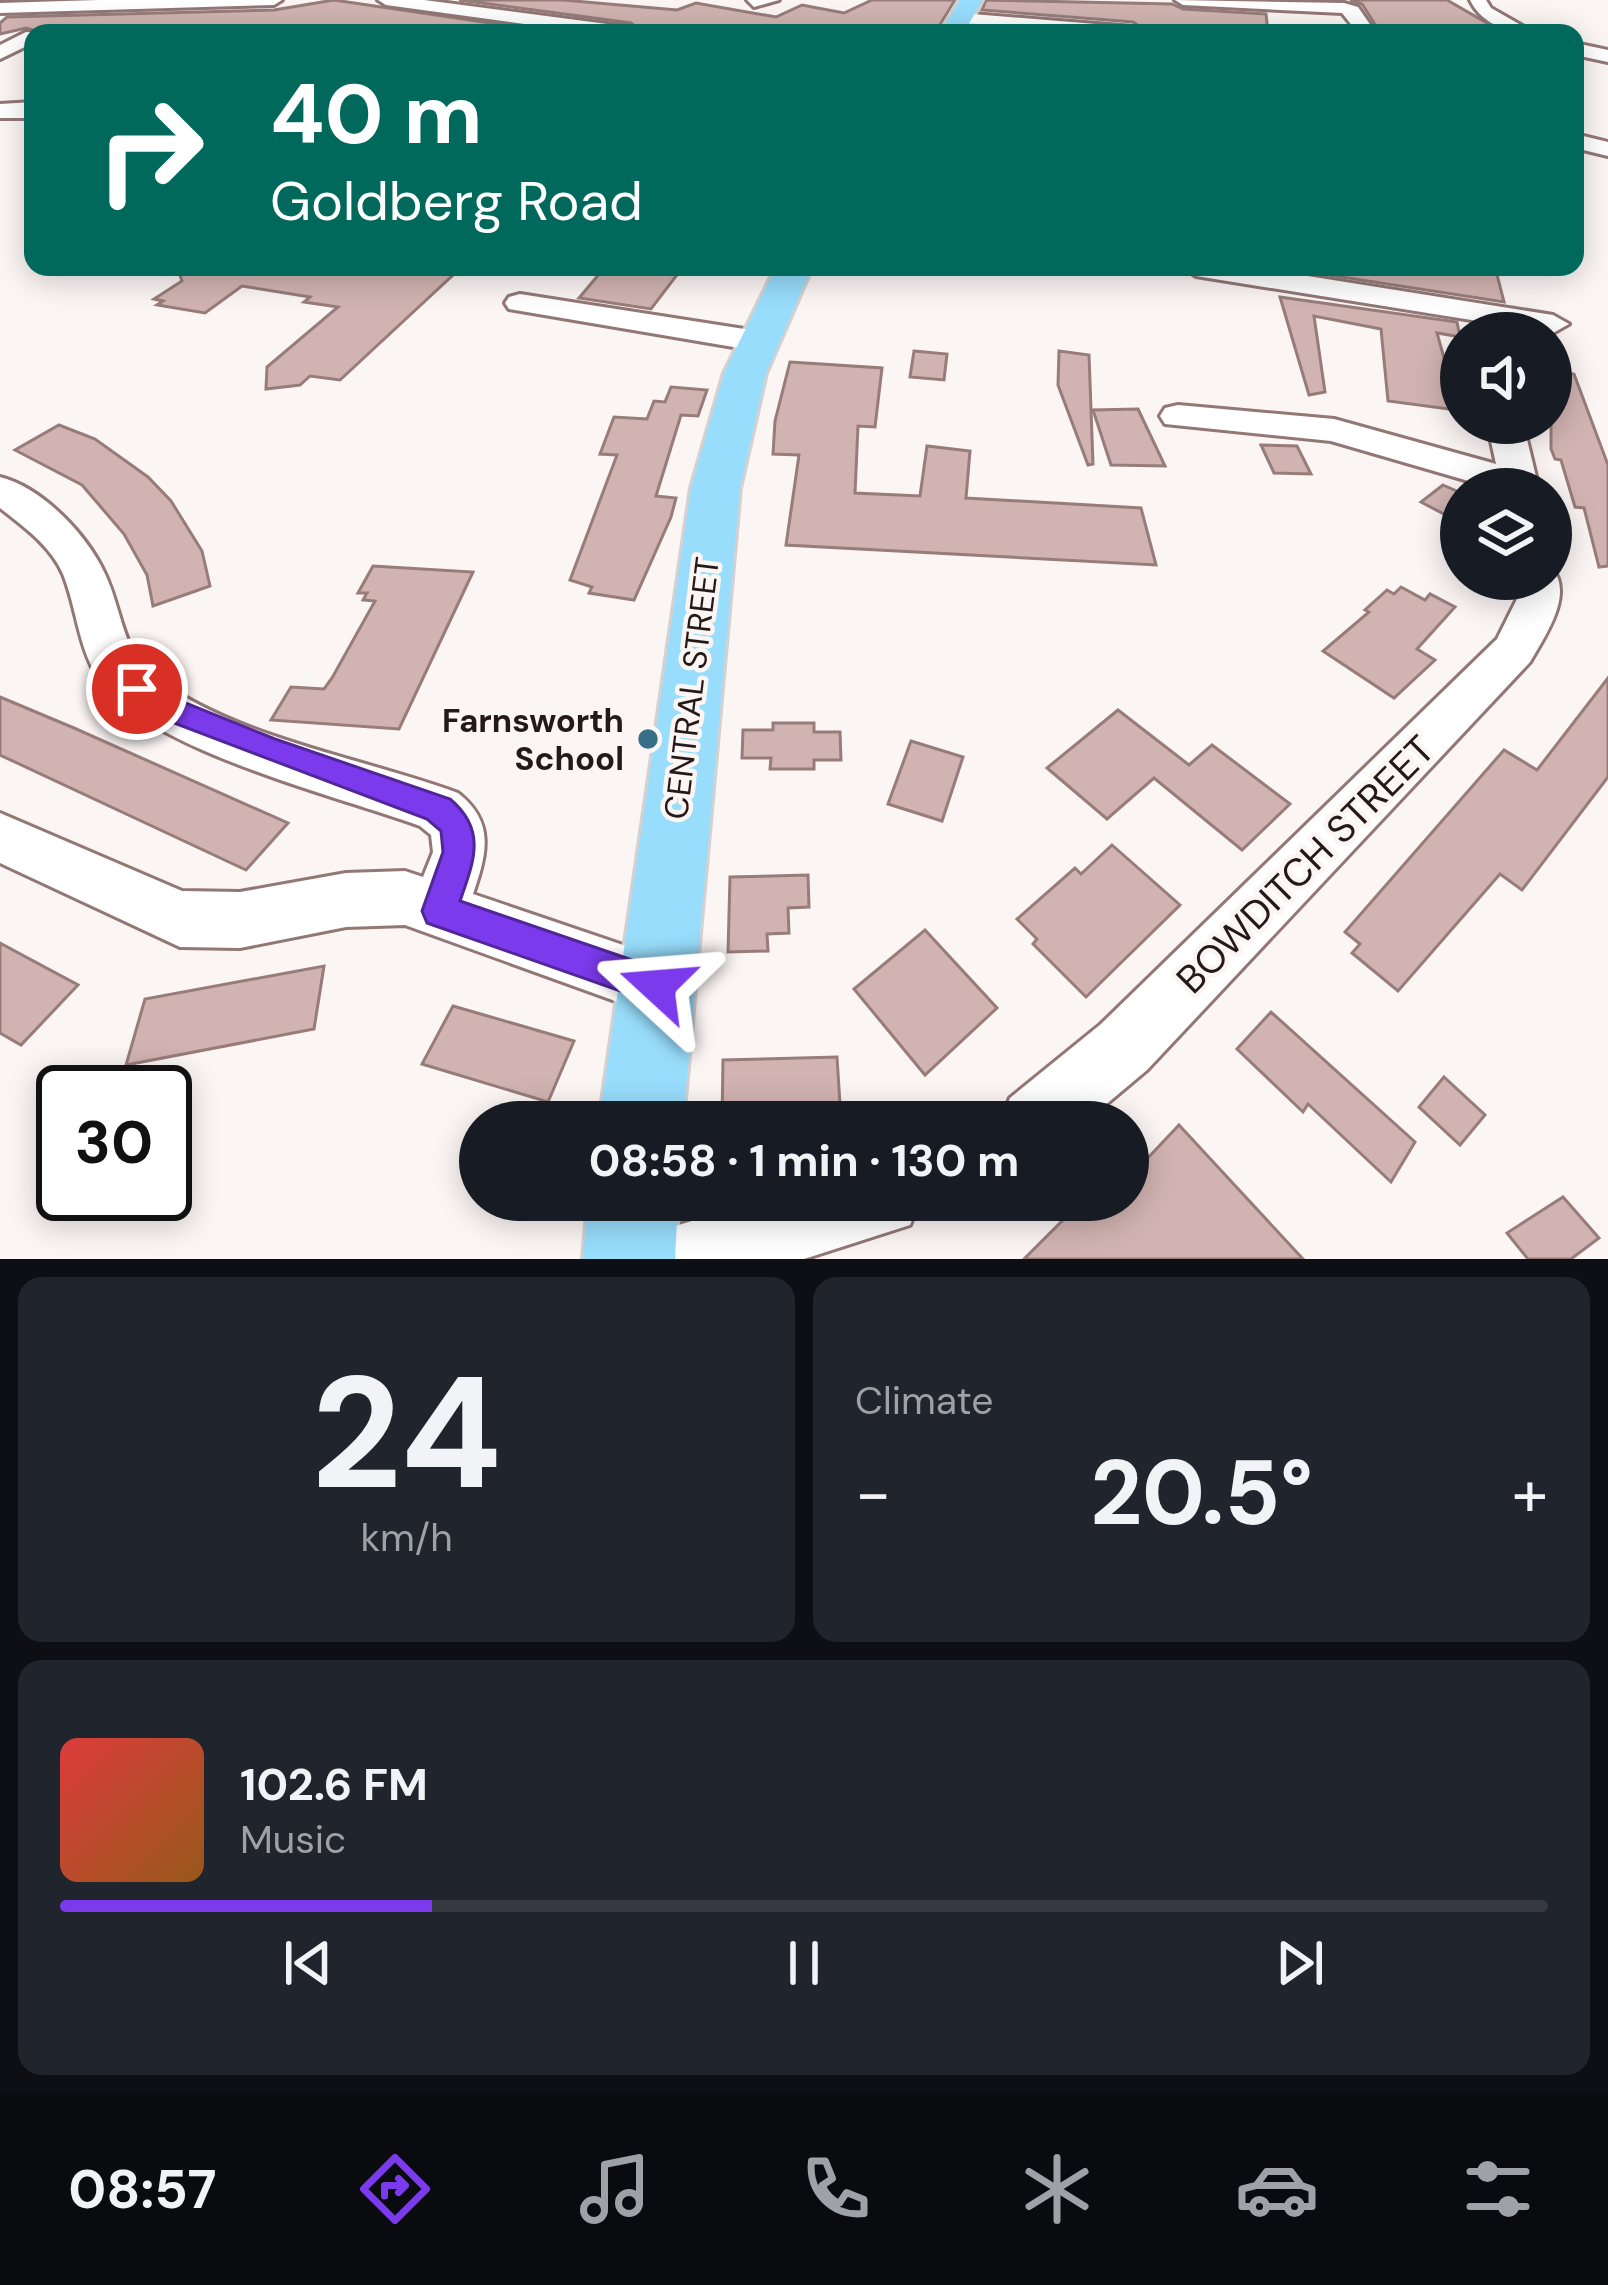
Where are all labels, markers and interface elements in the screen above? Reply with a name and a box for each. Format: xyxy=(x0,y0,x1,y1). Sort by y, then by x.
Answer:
text: 40 m xyxy=(270,60,483,169)
icon: right xyxy=(72,72,228,228)
text: Goldberg Road xyxy=(270,166,643,237)
map controls xyxy=(1440,312,1572,600)
button: sound xyxy=(1440,312,1572,444)
button: layers xyxy=(1440,468,1572,600)
street label: CENTRAL STREET xyxy=(654,555,729,822)
pin xyxy=(86,638,188,740)
icon: arrive xyxy=(104,656,170,722)
place label: Farnsworth School xyxy=(442,699,624,780)
street label: BOWDITCH STREET xyxy=(1165,724,1445,1004)
marker: Farnsworth School xyxy=(635,726,661,752)
position arrow xyxy=(594,923,720,1049)
speed limit sign: 30 xyxy=(36,1065,192,1221)
text: 08:58 · 1 min · 130 m xyxy=(589,1131,1019,1190)
text: 24 xyxy=(311,1332,502,1535)
text: Climate xyxy=(855,1375,993,1426)
text: 20.5° xyxy=(1090,1435,1313,1552)
text: − xyxy=(855,1451,891,1536)
text: + xyxy=(1512,1451,1548,1536)
text: km/h xyxy=(360,1512,453,1563)
text: 102.6 FM xyxy=(240,1755,428,1814)
text: Music xyxy=(240,1814,346,1865)
icon: previous xyxy=(275,1930,341,1996)
icon: pause xyxy=(771,1930,837,1996)
icon: next xyxy=(1267,1930,1333,1996)
icon: directions xyxy=(353,2147,437,2231)
icon: music xyxy=(573,2147,657,2231)
icon: phone xyxy=(794,2147,878,2231)
icon: climate xyxy=(1015,2147,1099,2231)
icon: car xyxy=(1235,2147,1319,2231)
icon: filters xyxy=(1456,2147,1540,2231)
text: 08:57 xyxy=(68,2154,216,2225)

